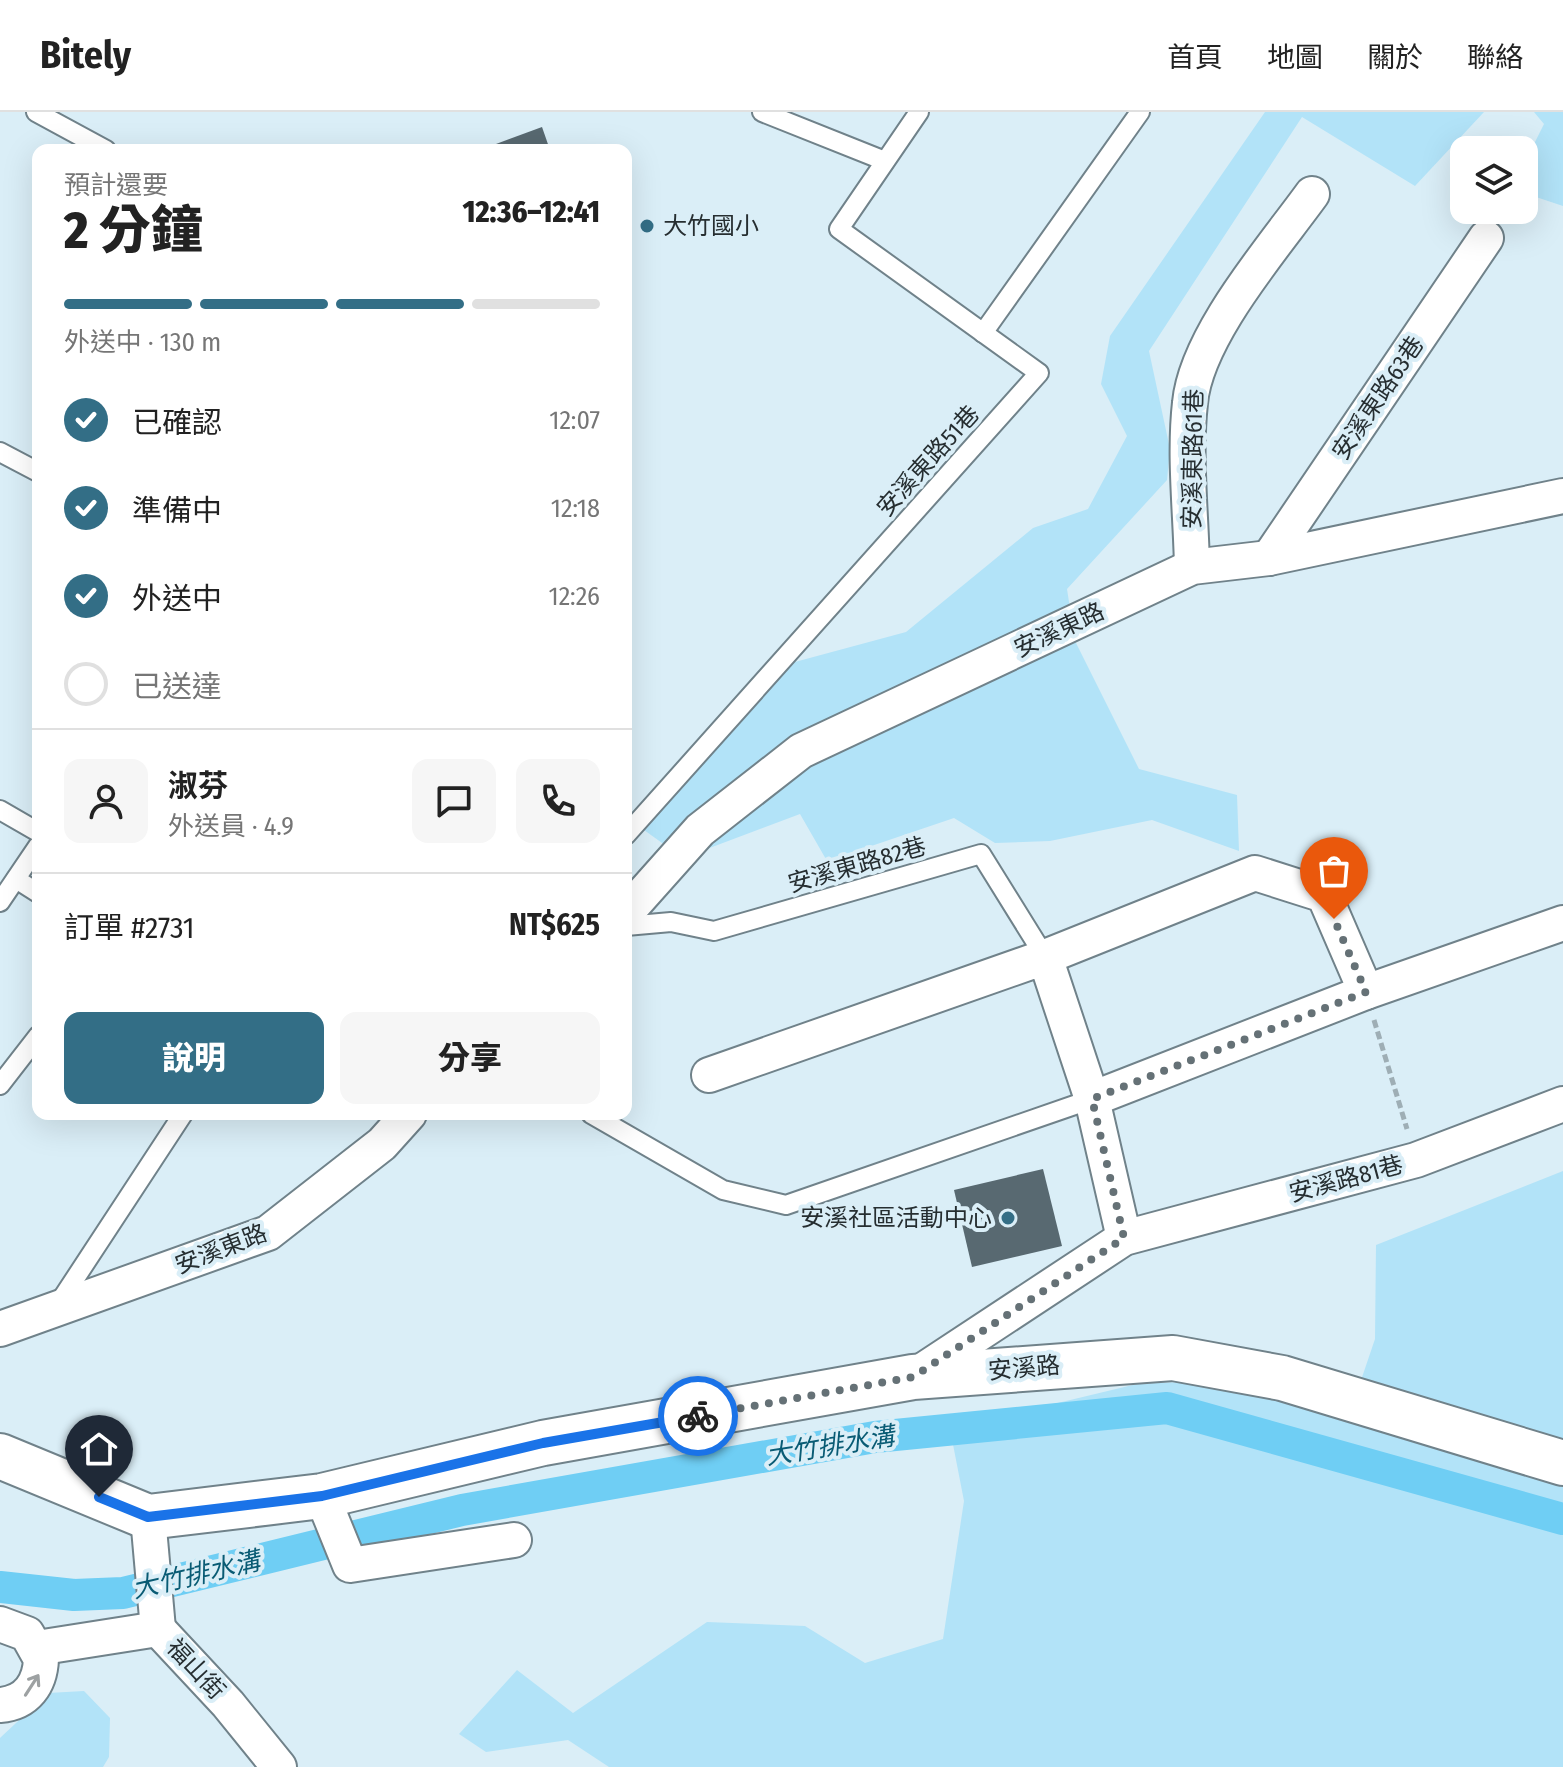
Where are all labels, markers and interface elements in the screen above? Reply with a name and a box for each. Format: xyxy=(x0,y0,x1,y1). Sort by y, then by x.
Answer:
text: Bitely xyxy=(40,32,131,78)
text: 首頁 xyxy=(1167,41,1223,74)
text: 地圖 xyxy=(1267,41,1323,74)
text: 關於 xyxy=(1367,41,1423,74)
text: 聯絡 xyxy=(1467,41,1523,74)
map controls xyxy=(1450,136,1538,224)
button: layers xyxy=(1450,136,1538,224)
text: 預計還要 xyxy=(64,170,168,201)
text: 12:36–12:41 xyxy=(462,194,600,230)
text: 2 分鐘 xyxy=(64,199,203,262)
place label: 大竹國小 xyxy=(663,212,759,240)
marker: 大竹國小 xyxy=(638,217,656,235)
text: 外送中 · 130 m xyxy=(64,327,221,358)
street label: 安溪東路63巷 xyxy=(1327,331,1429,465)
street label: 安溪東路61巷 xyxy=(1178,389,1208,529)
icon: check xyxy=(64,398,108,442)
street label: 安溪東路51巷 xyxy=(871,400,985,522)
text: 已確認 xyxy=(132,405,222,441)
text: 12:07 xyxy=(549,405,600,436)
icon: check xyxy=(64,486,108,530)
text: 準備中 xyxy=(132,493,222,529)
text: 12:18 xyxy=(551,493,600,524)
icon: check xyxy=(64,574,108,618)
text: 外送中 xyxy=(132,581,222,617)
text: 12:26 xyxy=(549,581,600,612)
street label: 安溪東路 xyxy=(1010,597,1108,663)
text: 已送達 xyxy=(132,669,222,705)
button: person xyxy=(64,759,148,843)
button: chat xyxy=(412,759,496,843)
button: phone xyxy=(516,759,600,843)
text: 淑芬 xyxy=(168,768,228,804)
text: 外送員 · 4.9 xyxy=(168,811,294,842)
street label: 安溪東路82巷 xyxy=(785,832,929,898)
pin xyxy=(1300,837,1368,919)
icon: bag xyxy=(1312,849,1356,893)
text: NT$625 xyxy=(509,907,600,943)
text: 訂單 #2731 xyxy=(64,910,194,946)
button: 說明 xyxy=(64,1012,324,1104)
button: 分享 xyxy=(340,1012,600,1104)
street label: 安溪路81巷 xyxy=(1286,1150,1406,1208)
place label: 安溪社區活動中心 xyxy=(800,1204,992,1232)
marker: 安溪社區活動中心 xyxy=(999,1209,1017,1227)
street label: 安溪東路 xyxy=(171,1219,271,1279)
street label: 安溪路 xyxy=(987,1351,1061,1385)
courier xyxy=(658,1376,738,1456)
icon: bike xyxy=(676,1394,720,1438)
pin xyxy=(65,1415,133,1497)
water label: 大竹排水溝 xyxy=(763,1420,901,1471)
icon: home xyxy=(77,1427,121,1471)
water label: 大竹排水溝 xyxy=(129,1544,267,1605)
street label: 福山街 xyxy=(161,1633,231,1705)
one-way arrow xyxy=(24,1675,41,1697)

